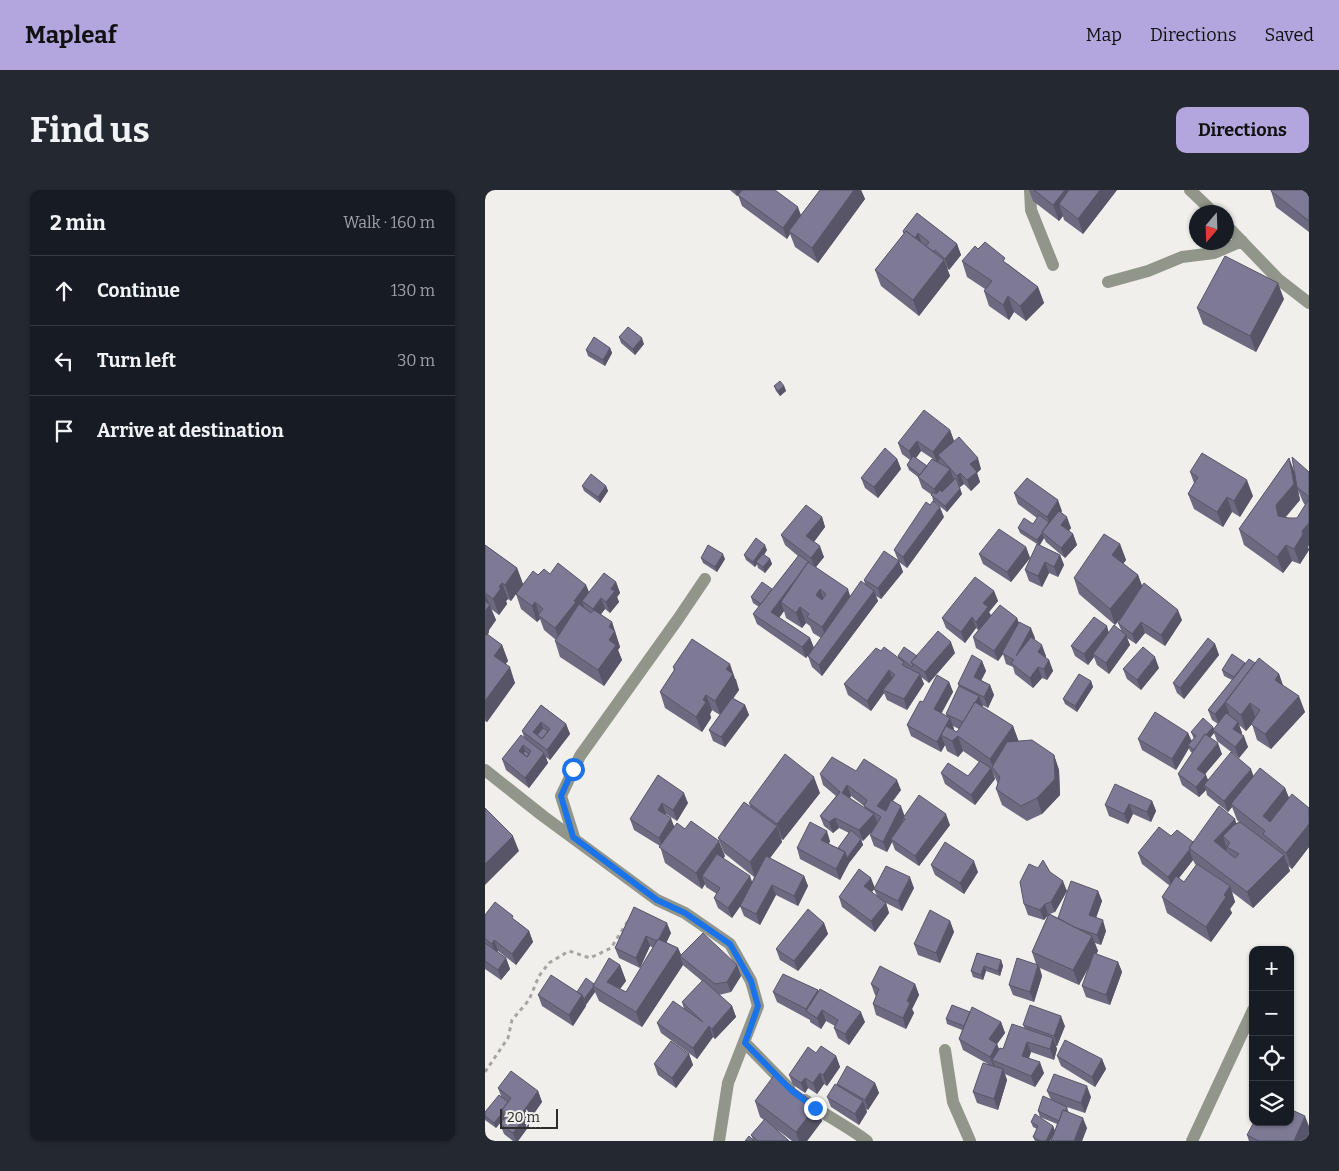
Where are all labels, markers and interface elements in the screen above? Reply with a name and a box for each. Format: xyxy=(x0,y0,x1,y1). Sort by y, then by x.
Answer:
text: Mapleaf xyxy=(25,21,117,49)
text: Map xyxy=(1086,24,1122,46)
text: Directions xyxy=(1150,24,1237,46)
text: Saved xyxy=(1265,24,1314,46)
button: Directions xyxy=(1176,107,1309,153)
text: Find us xyxy=(30,109,150,151)
north arrow xyxy=(1189,205,1234,250)
text: 2 min xyxy=(50,210,106,236)
text: Walk · 160 m xyxy=(343,213,435,232)
icon: ahead xyxy=(50,277,78,305)
text: Continue xyxy=(97,279,180,302)
text: 130 m xyxy=(391,281,435,300)
icon: left xyxy=(50,347,78,375)
text: Turn left xyxy=(97,349,176,372)
text: 30 m xyxy=(397,351,435,370)
icon: arrive xyxy=(50,417,78,445)
text: Arrive at destination xyxy=(97,419,284,442)
route start xyxy=(562,758,585,781)
map controls xyxy=(1249,946,1294,1126)
button: + xyxy=(1249,946,1294,991)
button: − xyxy=(1249,991,1294,1036)
button: locate xyxy=(1249,1036,1294,1081)
button: layers xyxy=(1249,1081,1294,1126)
route end xyxy=(804,1097,827,1120)
scale bar xyxy=(500,1106,557,1129)
text: 20 m xyxy=(507,1109,540,1126)

